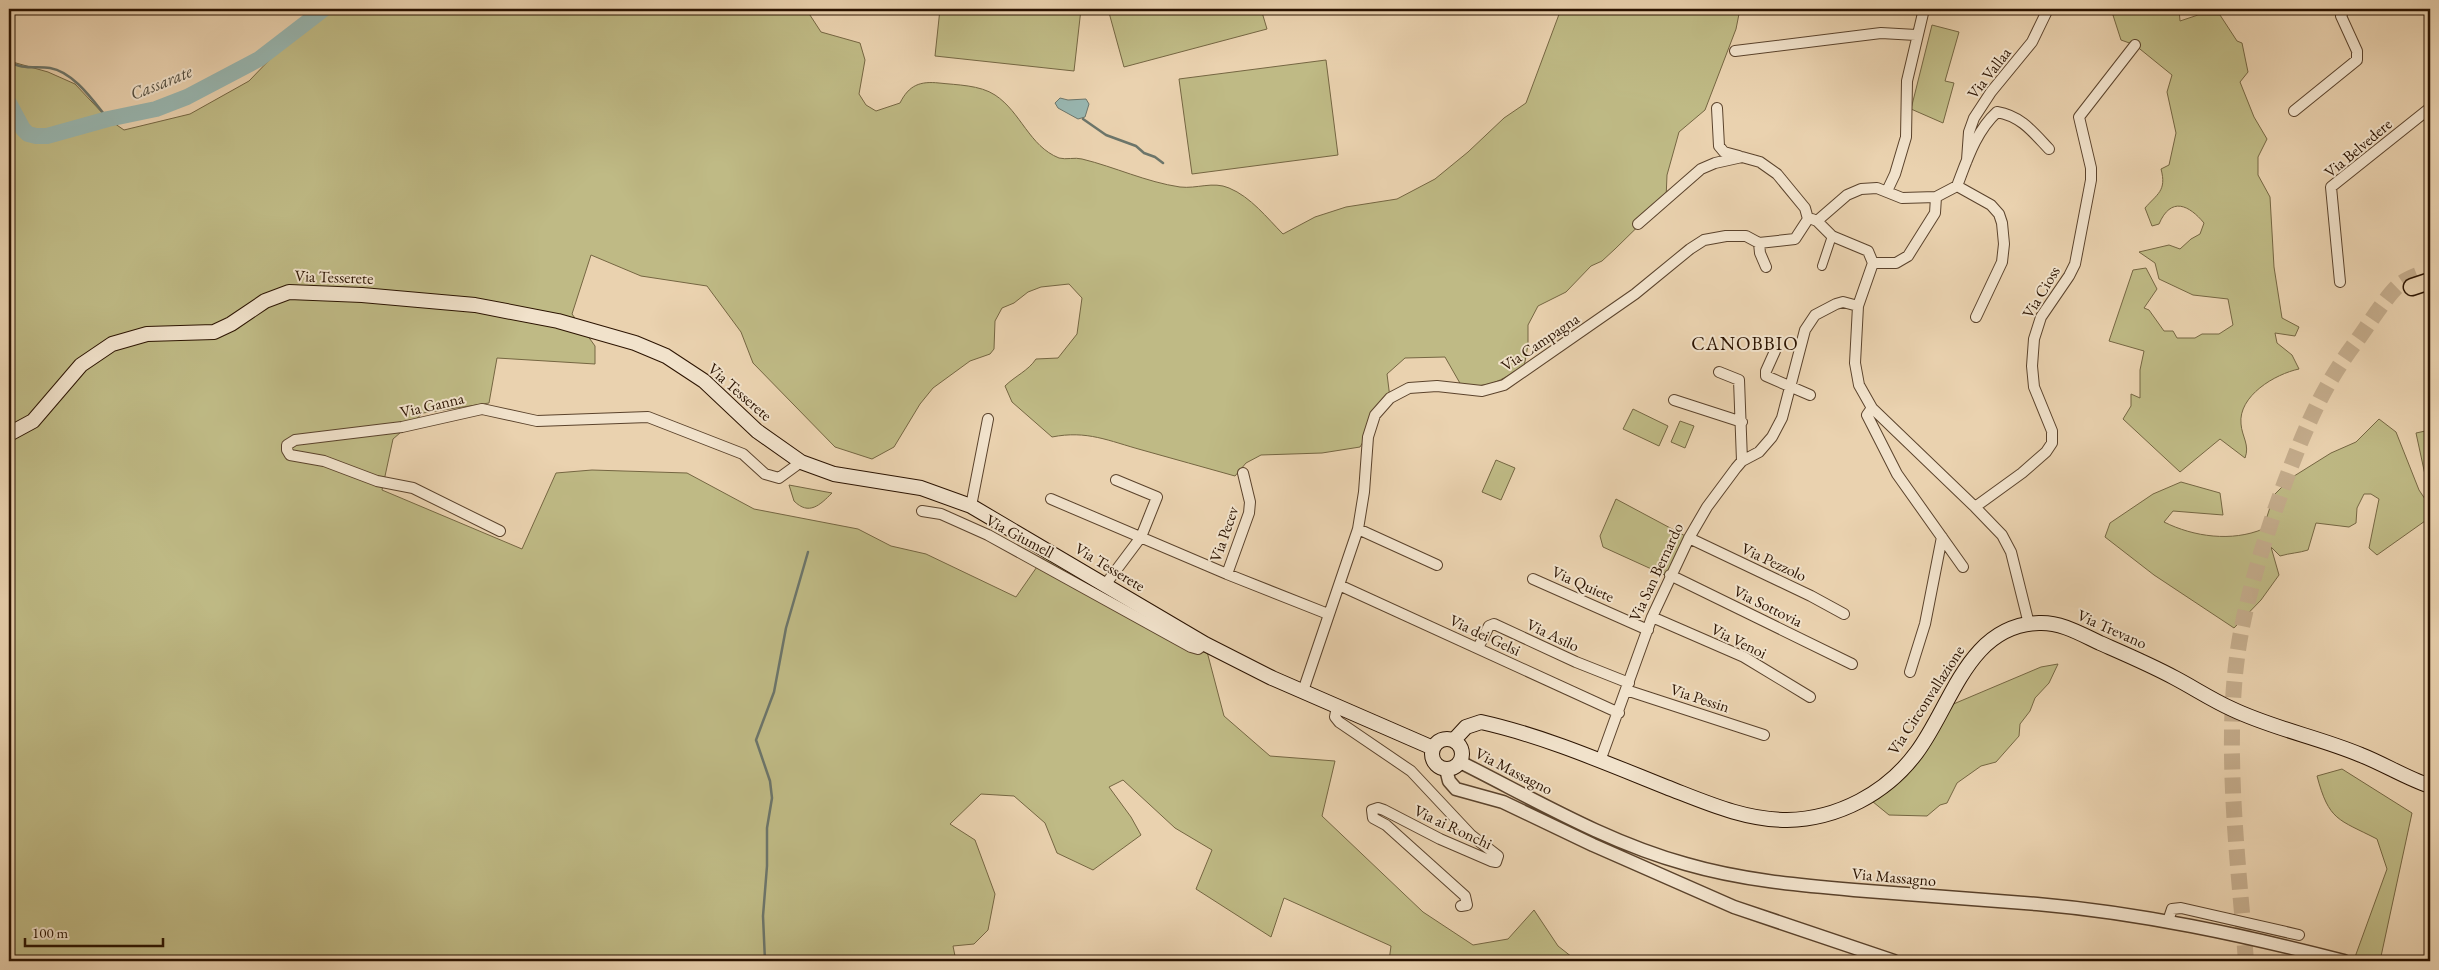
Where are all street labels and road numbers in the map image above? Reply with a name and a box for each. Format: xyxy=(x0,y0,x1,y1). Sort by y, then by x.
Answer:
street label: Via Vallaa xyxy=(1962,42,2016,103)
street label: Via Belvedere xyxy=(2320,114,2396,182)
street label: Via Cioss xyxy=(2017,262,2065,322)
street label: Via Tesserete xyxy=(294,265,374,289)
street label: Via Campagna xyxy=(1497,308,1584,376)
street label: Via Tesserete xyxy=(703,358,777,426)
street label: Via Ganna xyxy=(398,387,467,423)
street label: Via Pecev xyxy=(1205,502,1244,565)
street label: Via Giumell xyxy=(982,509,1058,563)
street label: Via San Bernardo xyxy=(1624,519,1688,625)
street label: Via Tesserete xyxy=(1071,538,1149,596)
street label: Via Pezzolo xyxy=(1738,538,1810,586)
street label: Via Quiete xyxy=(1549,561,1617,607)
street label: Via Sottovia xyxy=(1730,580,1807,632)
street label: Via Trevano xyxy=(2074,604,2150,654)
street label: Via dei Gelsi xyxy=(1446,609,1524,661)
street label: Via Asilo xyxy=(1523,614,1583,656)
street label: Via Venoi xyxy=(1708,618,1770,664)
street label: Via Circonvallazione xyxy=(1883,641,1969,759)
street label: Via Pessin xyxy=(1668,679,1733,718)
street label: Via Massagno xyxy=(1472,742,1556,800)
street label: Via ai Ronchi xyxy=(1411,800,1496,854)
street label: Via Massagno xyxy=(1851,863,1937,891)

